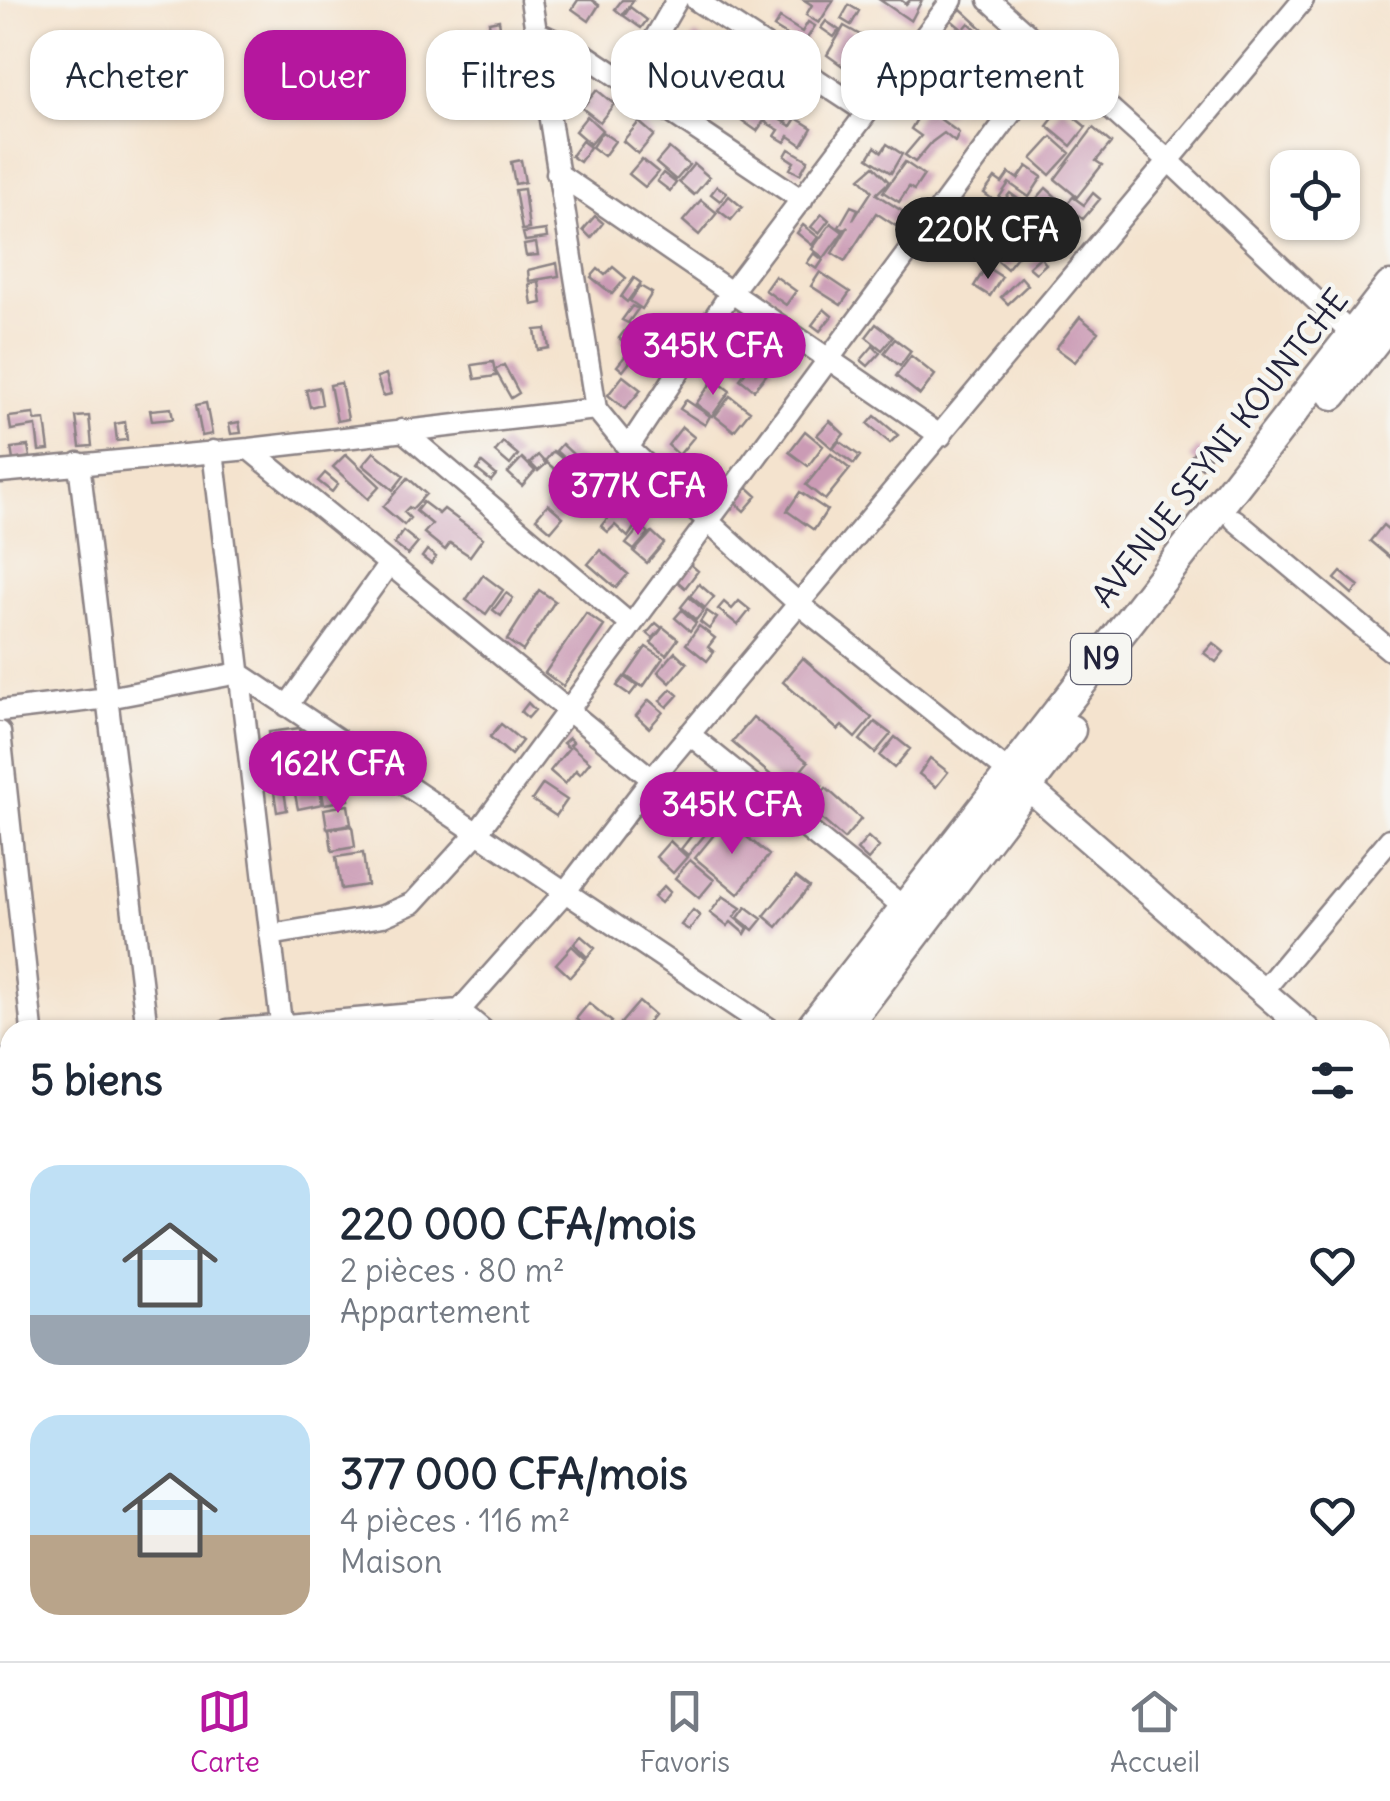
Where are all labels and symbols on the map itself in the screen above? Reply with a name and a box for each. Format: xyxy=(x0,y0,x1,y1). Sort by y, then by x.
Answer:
pin: 220K CFA xyxy=(885,197,1091,282)
street label: AVENUE SEYNI KOUNTCHE xyxy=(1082,280,1357,615)
pin: 345K CFA xyxy=(610,313,816,398)
pin: 377K CFA xyxy=(535,453,741,538)
road number: N9 xyxy=(1071,634,1131,684)
pin: 162K CFA xyxy=(235,731,441,816)
pin: 345K CFA xyxy=(629,772,835,857)

